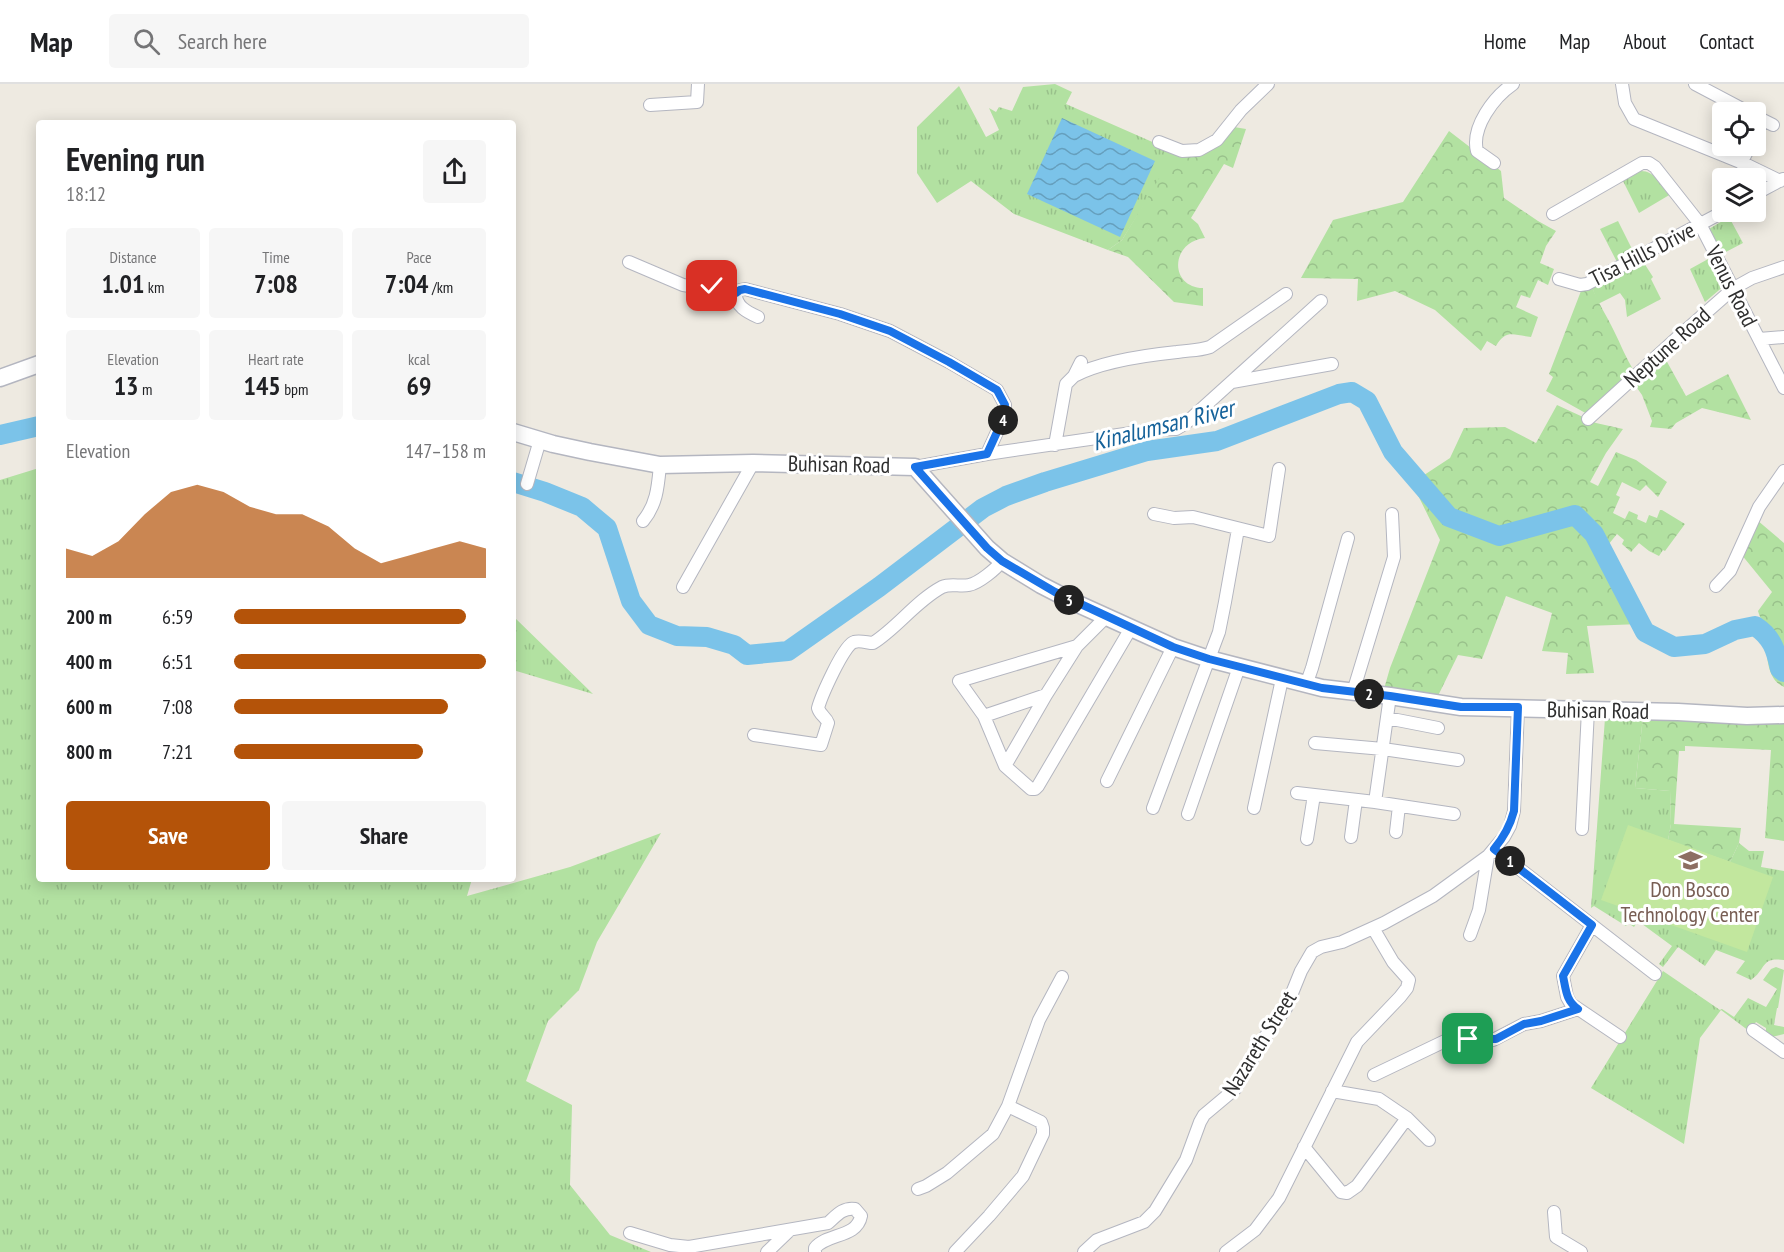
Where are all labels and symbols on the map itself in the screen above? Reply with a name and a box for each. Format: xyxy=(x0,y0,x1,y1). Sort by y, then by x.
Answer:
street label: Tisa Hills Drive xyxy=(1585,216,1699,292)
street label: Venus Road xyxy=(1699,240,1764,331)
pin xyxy=(686,260,737,311)
street label: Neptune Road xyxy=(1618,301,1716,393)
water label: Kinalumsan River xyxy=(1089,392,1240,458)
pin: 4 xyxy=(988,405,1018,435)
street label: Buhisan Road xyxy=(788,449,890,479)
pin: 3 xyxy=(1054,585,1084,615)
pin: 2 xyxy=(1354,679,1384,709)
street label: Buhisan Road xyxy=(1547,695,1649,725)
pin: 1 xyxy=(1495,846,1525,876)
school or university icon: Don Bosco Technology Center xyxy=(1677,847,1703,873)
place label: Don Bosco Technology Center xyxy=(1621,875,1759,928)
street label: Nazareth Street xyxy=(1216,985,1302,1101)
pin xyxy=(1442,1013,1493,1064)

